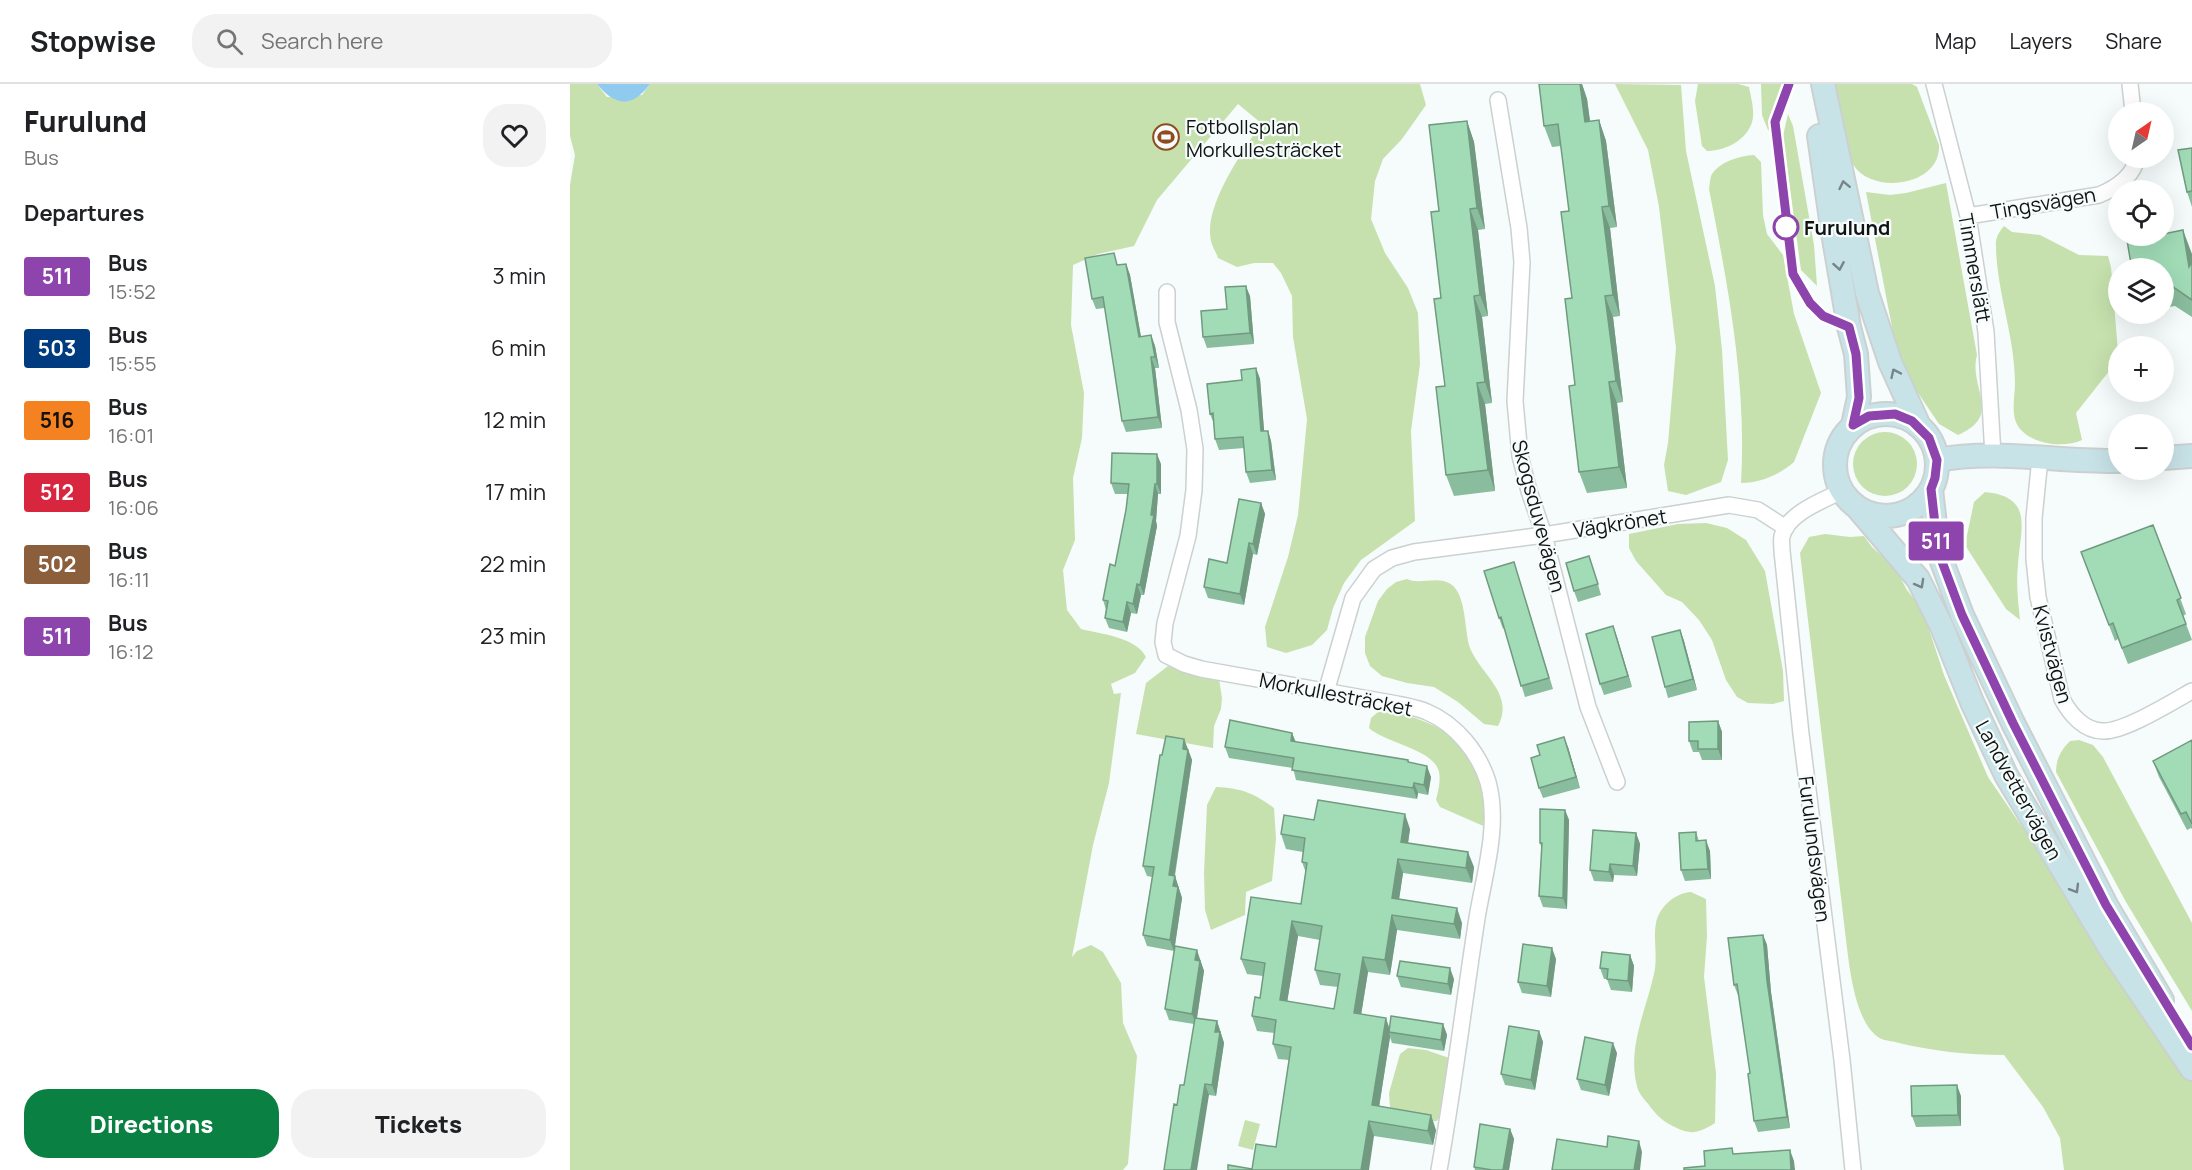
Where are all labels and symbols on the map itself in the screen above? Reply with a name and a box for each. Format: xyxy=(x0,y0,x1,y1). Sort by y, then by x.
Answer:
north arrow xyxy=(2108,102,2174,168)
place label: Fotbollsplan Morkullesträcket xyxy=(1186,113,1342,163)
sports icon: Fotbollsplan Morkullesträcket xyxy=(1151,122,1181,152)
one-way arrow xyxy=(1838,180,1851,190)
street label: Tingsvägen xyxy=(1988,180,2098,226)
street label: Timmerslätt xyxy=(1952,211,1998,325)
marker: Furulund xyxy=(1773,214,1799,240)
place label: Furulund xyxy=(1804,214,1890,241)
one-way arrow xyxy=(1832,261,1845,271)
one-way arrow xyxy=(1890,368,1902,379)
street label: Skogsduvevägen xyxy=(1506,437,1572,595)
street label: Vägkrönet xyxy=(1571,502,1669,544)
line badge: 511 xyxy=(1902,522,1970,560)
one-way arrow xyxy=(1913,578,1924,589)
street label: Kvistvägen xyxy=(2027,602,2079,706)
street label: Morkullesträcket xyxy=(1257,666,1415,722)
street label: Landvettervägen xyxy=(1969,715,2069,865)
street label: Furulundsvägen xyxy=(1793,774,1837,924)
one-way arrow xyxy=(2067,883,2079,893)

